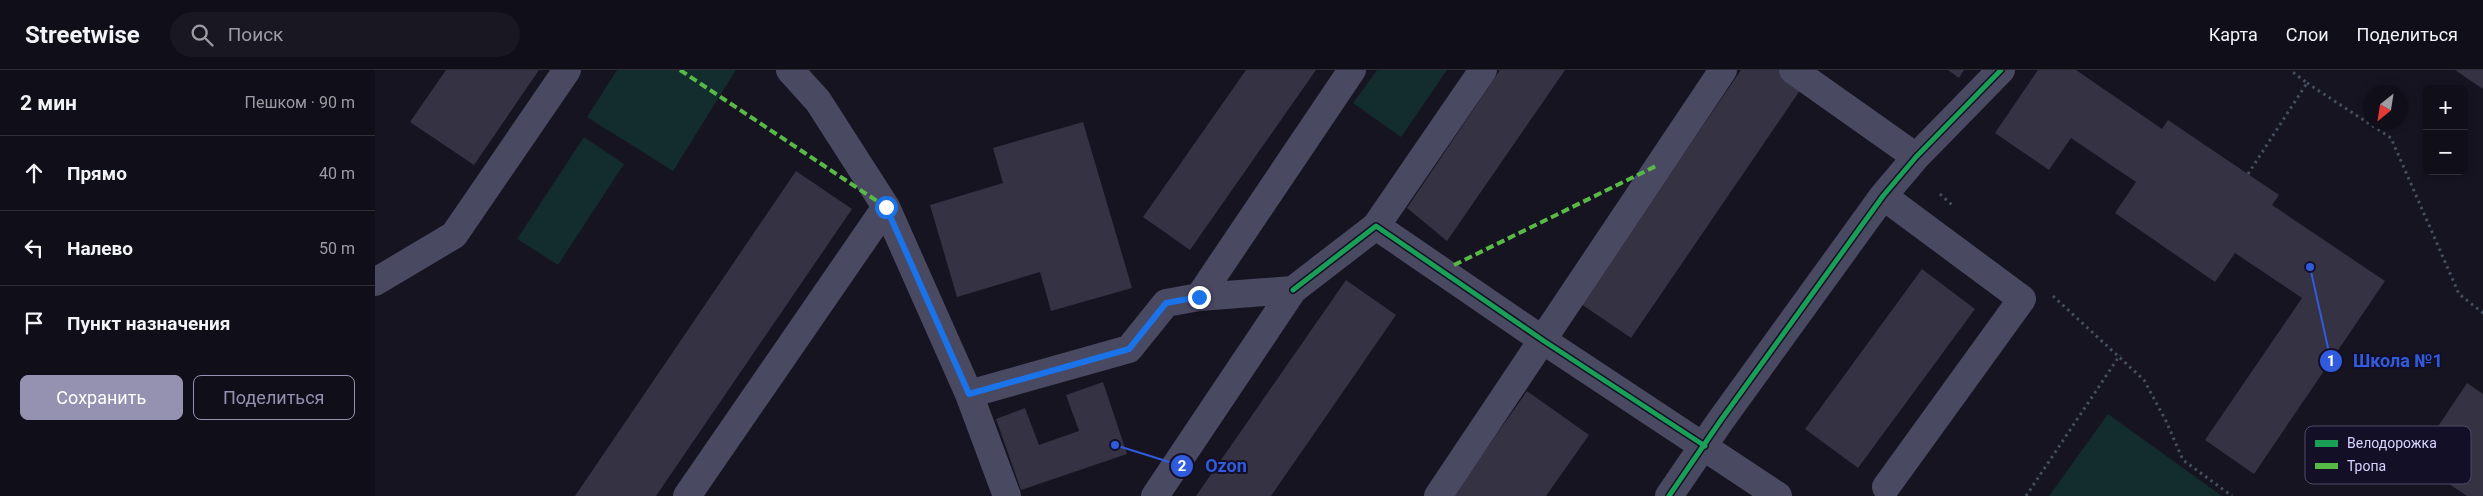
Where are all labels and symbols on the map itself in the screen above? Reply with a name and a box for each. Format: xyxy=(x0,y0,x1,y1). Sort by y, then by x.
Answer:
north arrow xyxy=(2363,85,2408,130)
route start xyxy=(875,196,898,219)
route end xyxy=(1188,286,1211,309)
callout: Школа №1 xyxy=(2318,344,2453,377)
text: Школа №1 xyxy=(2353,350,2443,371)
text: 1 xyxy=(2327,352,2335,370)
legend xyxy=(2305,426,2471,484)
text: Велодорожка xyxy=(2347,435,2437,451)
callout: Ozon xyxy=(1170,449,1257,482)
text: Ozon xyxy=(1205,455,1247,476)
text: 2 xyxy=(1178,457,1187,475)
text: Тропа xyxy=(2347,458,2386,474)

